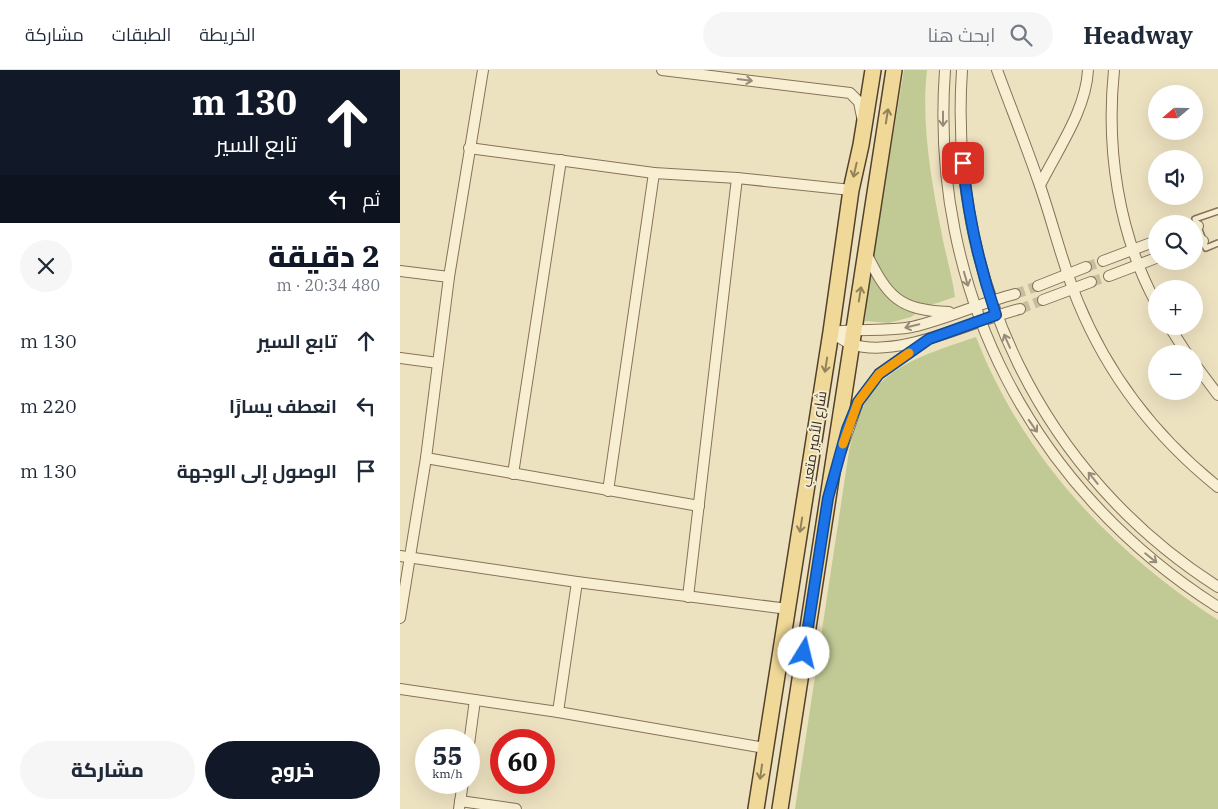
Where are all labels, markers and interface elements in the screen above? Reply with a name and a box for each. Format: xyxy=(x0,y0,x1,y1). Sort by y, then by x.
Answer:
search box xyxy=(703,12,1053,57)
text: Headway xyxy=(1083,19,1193,51)
icon: search xyxy=(1007,21,1035,49)
text: مشاركة xyxy=(25,23,84,46)
text: الطبقات xyxy=(112,23,171,46)
text: الخريطة xyxy=(199,23,256,46)
text: ابحث هنا xyxy=(927,23,995,47)
one-way arrow xyxy=(737,75,753,85)
text: 130 m xyxy=(192,79,297,125)
north arrow xyxy=(1148,85,1202,140)
map controls xyxy=(1148,85,1203,400)
icon: ahead xyxy=(315,90,380,155)
one-way arrow xyxy=(882,108,892,124)
one-way arrow xyxy=(938,110,948,126)
text: تابع السير xyxy=(216,129,297,158)
pin xyxy=(942,142,984,184)
icon: arrive xyxy=(949,149,977,177)
button: sound xyxy=(1148,150,1203,205)
one-way arrow xyxy=(850,161,859,177)
icon: left xyxy=(324,185,352,213)
text: ثم xyxy=(362,187,380,211)
button: search xyxy=(1148,215,1203,270)
text: 2 دقيقة xyxy=(268,236,380,275)
button: close xyxy=(20,240,72,292)
one-way arrow xyxy=(962,271,972,287)
text: 480 m · 20:34 xyxy=(277,275,380,295)
button: + xyxy=(1148,280,1203,335)
one-way arrow xyxy=(855,286,865,302)
one-way arrow xyxy=(905,322,921,331)
icon: ahead xyxy=(352,327,380,355)
text: 130 m xyxy=(20,329,77,353)
text: تابع السير xyxy=(257,329,337,353)
one-way arrow xyxy=(1001,334,1011,349)
button: − xyxy=(1148,345,1203,400)
one-way arrow xyxy=(820,357,830,373)
street label: شارع الأمير متعب xyxy=(798,390,830,488)
icon: left xyxy=(352,392,380,420)
text: 220 m xyxy=(20,394,77,418)
text: انعطف يسارًا xyxy=(229,394,337,418)
one-way arrow xyxy=(1028,419,1038,433)
icon: arrive xyxy=(352,457,380,485)
text: 130 m xyxy=(20,459,77,483)
text: الوصول إلى الوجهة xyxy=(177,459,337,483)
one-way arrow xyxy=(1087,472,1098,485)
one-way arrow xyxy=(795,517,805,533)
one-way arrow xyxy=(1144,553,1157,564)
position arrow xyxy=(777,626,829,678)
speed limit sign: 60 xyxy=(490,729,555,794)
text: 55 xyxy=(432,739,463,772)
button: مشاركة xyxy=(20,741,195,799)
button: خروج xyxy=(205,741,380,799)
one-way arrow xyxy=(756,764,766,780)
text: km/h xyxy=(432,766,463,781)

